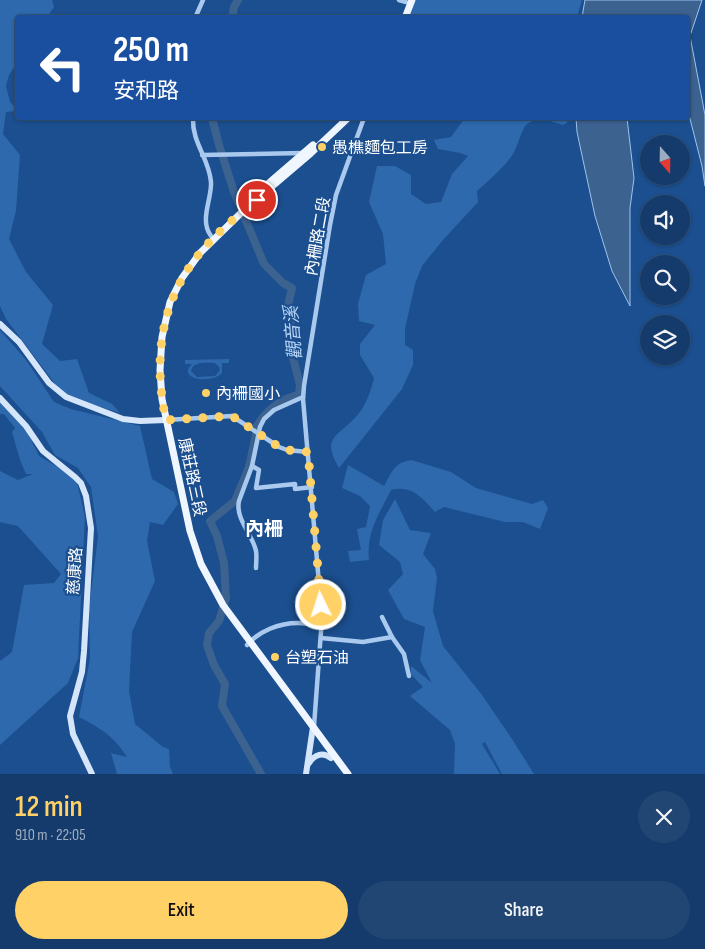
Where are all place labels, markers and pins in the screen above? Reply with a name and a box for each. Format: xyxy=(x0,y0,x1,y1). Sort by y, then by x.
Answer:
place label: 愚樵麵包工房 xyxy=(332,139,428,158)
marker: 愚樵麵包工房 xyxy=(316,141,328,153)
pin xyxy=(236,179,278,221)
place label: 內柵國小 xyxy=(216,385,280,404)
marker: 內柵國小 xyxy=(200,387,212,399)
place label: 台塑石油 xyxy=(285,649,349,668)
marker: 台塑石油 xyxy=(269,651,281,663)

